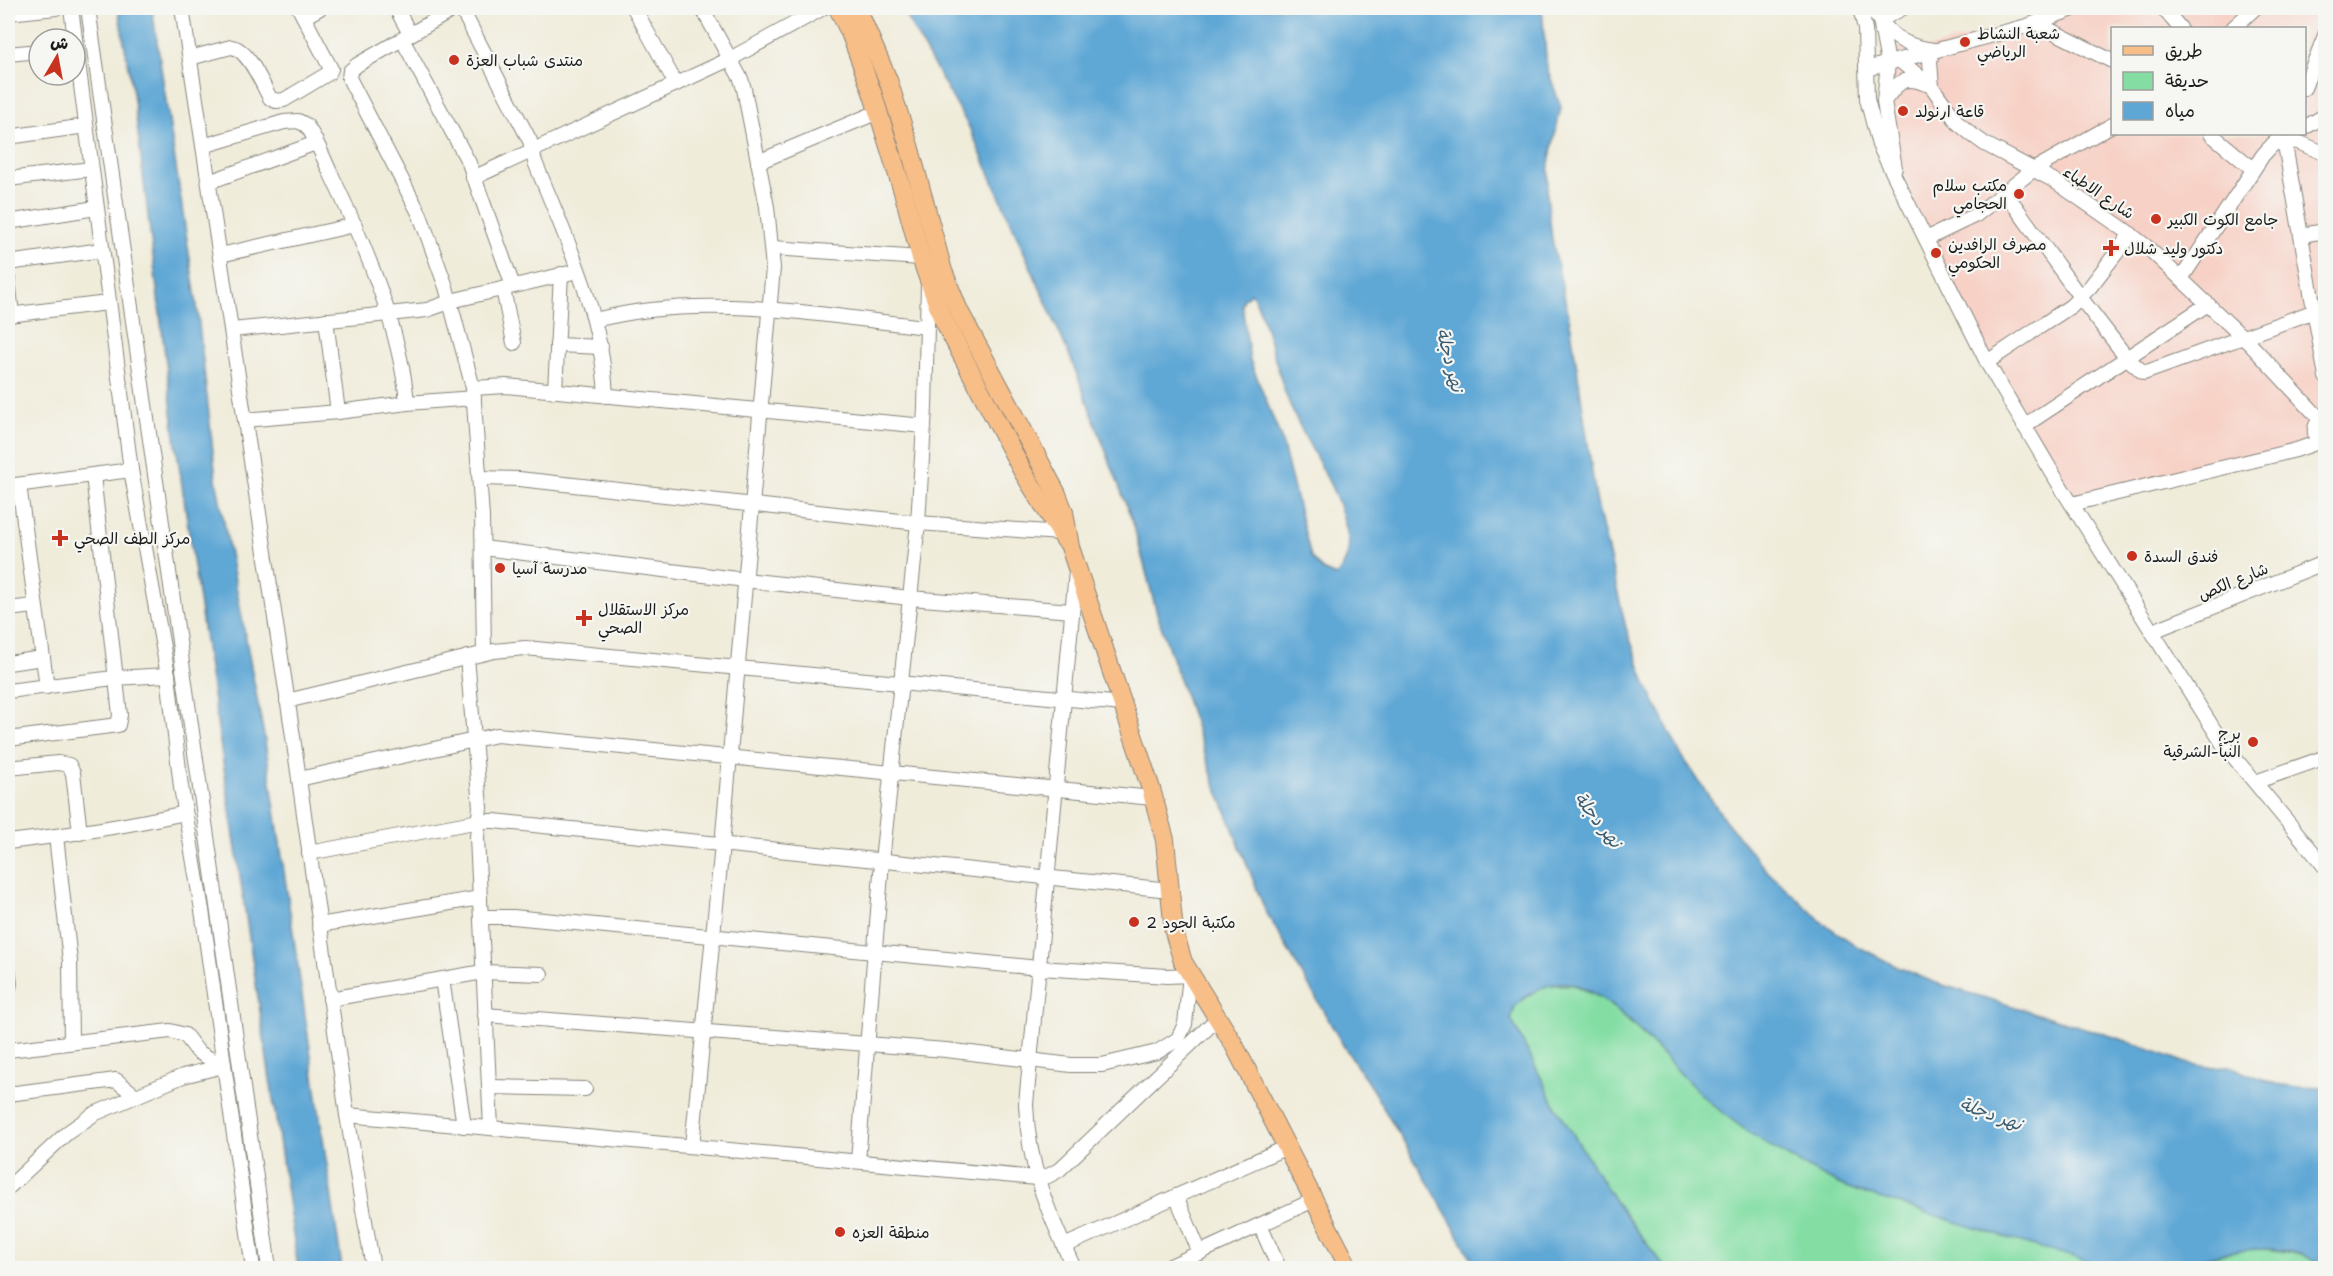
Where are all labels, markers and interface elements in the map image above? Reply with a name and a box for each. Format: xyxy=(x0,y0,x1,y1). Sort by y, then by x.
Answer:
place label: شعبة النشاط الرياضي xyxy=(1977,23,2060,66)
north arrow xyxy=(27,27,87,87)
legend xyxy=(2111,27,2306,135)
text: ش xyxy=(49,31,70,55)
marker: شعبة النشاط الرياضي xyxy=(1958,35,1972,49)
text: طريق xyxy=(2165,39,2203,63)
place label: منتدى شباب العزة xyxy=(466,50,583,71)
marker: منتدى شباب العزة xyxy=(447,53,461,67)
text: حديقة xyxy=(2165,69,2209,93)
text: مياه xyxy=(2165,99,2195,123)
place label: قاعة ارنولد xyxy=(1915,101,1984,122)
marker: قاعة ارنولد xyxy=(1896,104,1910,118)
street label: شارع الاطباء xyxy=(2058,161,2138,225)
place label: مكتب سلام الحجامي xyxy=(1933,175,2007,218)
marker: مكتب سلام الحجامي xyxy=(2012,187,2026,201)
place label: جامع الكوت الكبير xyxy=(2166,209,2278,231)
marker: جامع الكوت الكبير xyxy=(2149,212,2163,226)
place label: مصرف الرافدين الحكومي xyxy=(1948,234,2046,277)
place label: دكتور وليد شلال xyxy=(2124,238,2223,259)
marker: دكتور وليد شلال xyxy=(2102,239,2120,257)
marker: مصرف الرافدين الحكومي xyxy=(1929,246,1943,260)
water label: نهر دجلة xyxy=(1431,326,1470,397)
place label: مركز الطف الصحي xyxy=(74,528,190,553)
marker: مركز الطف الصحي xyxy=(51,529,69,547)
place label: فندق السدة xyxy=(2144,546,2218,567)
marker: فندق السدة xyxy=(2125,549,2139,563)
place label: مدرسة آسيا xyxy=(512,558,588,579)
street label: شارع الكص xyxy=(2195,558,2272,606)
marker: مدرسة آسيا xyxy=(493,561,507,575)
place label: مركز الاستقلال الصحي xyxy=(598,599,689,642)
marker: مركز الاستقلال الصحي xyxy=(575,609,593,627)
place label: برج النبأ-الشرقية xyxy=(2163,723,2241,762)
marker: برج النبأ-الشرقية xyxy=(2246,735,2260,749)
water label: نهر دجلة xyxy=(1569,787,1629,855)
place label: مكتبة الجود 2 xyxy=(1146,912,1236,933)
marker: مكتبة الجود 2 xyxy=(1127,915,1141,929)
water label: نهر دجلة xyxy=(1957,1092,2028,1137)
place label: منطقة العزه xyxy=(852,1222,930,1243)
marker: منطقة العزه xyxy=(833,1225,847,1239)

